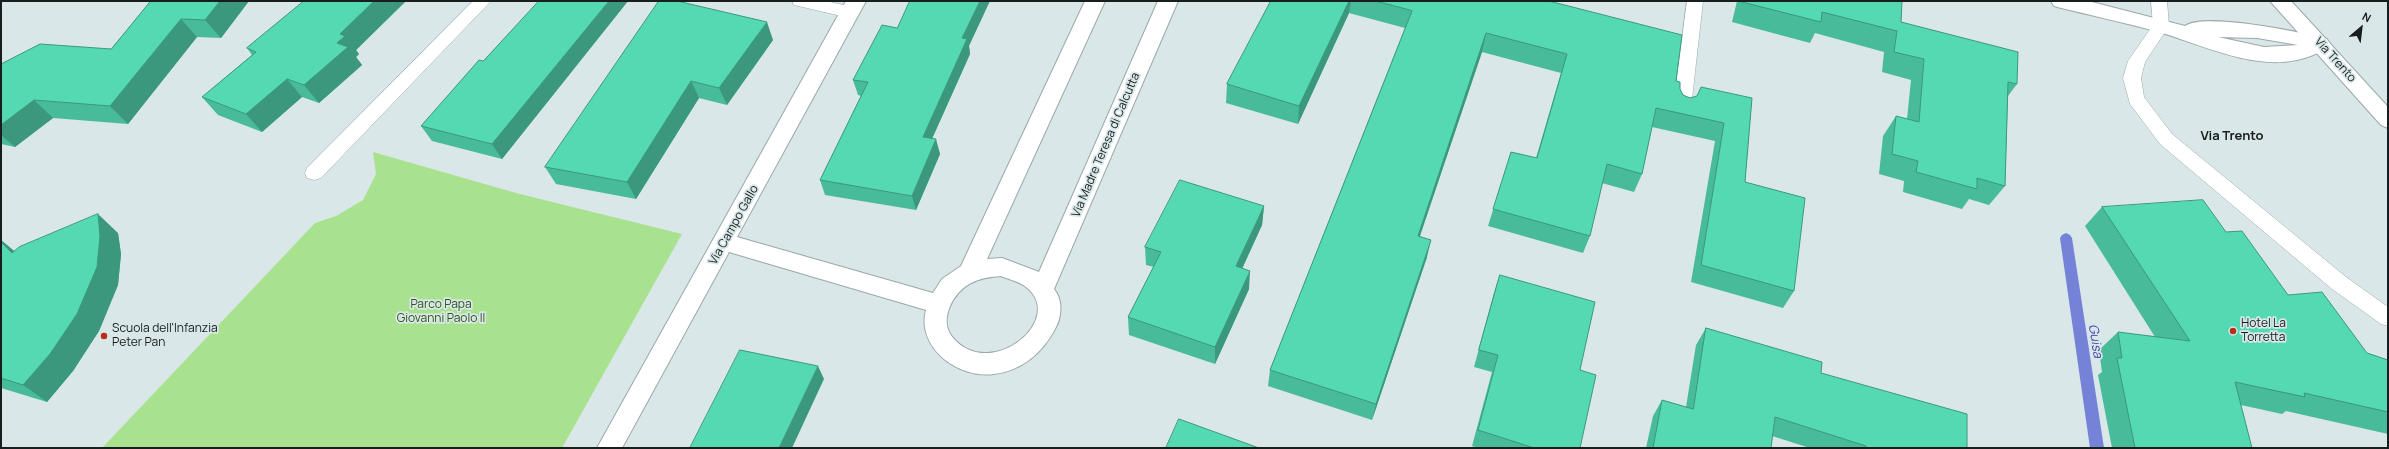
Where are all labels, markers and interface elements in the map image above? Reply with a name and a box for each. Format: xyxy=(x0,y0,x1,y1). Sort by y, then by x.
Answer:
north arrow xyxy=(2341,8,2381,48)
text: N xyxy=(2360,8,2374,25)
street label: Via Trento xyxy=(2311,35,2359,85)
street label: Via Madre Teresa di Calcutta xyxy=(1069,70,1143,220)
district label: Via Trento xyxy=(2200,128,2264,144)
street label: Via Campo Gallo xyxy=(706,183,762,267)
park label: Parco Papa Giovanni Paolo II xyxy=(397,298,485,326)
place label: Hotel La Torretta xyxy=(2241,317,2286,345)
place label: Scuola dell'Infanzia Peter Pan xyxy=(112,322,218,350)
water label: Guisa xyxy=(2085,323,2105,359)
marker: Hotel La Torretta xyxy=(2228,326,2238,336)
marker: Scuola dell'Infanzia Peter Pan xyxy=(99,331,109,341)

